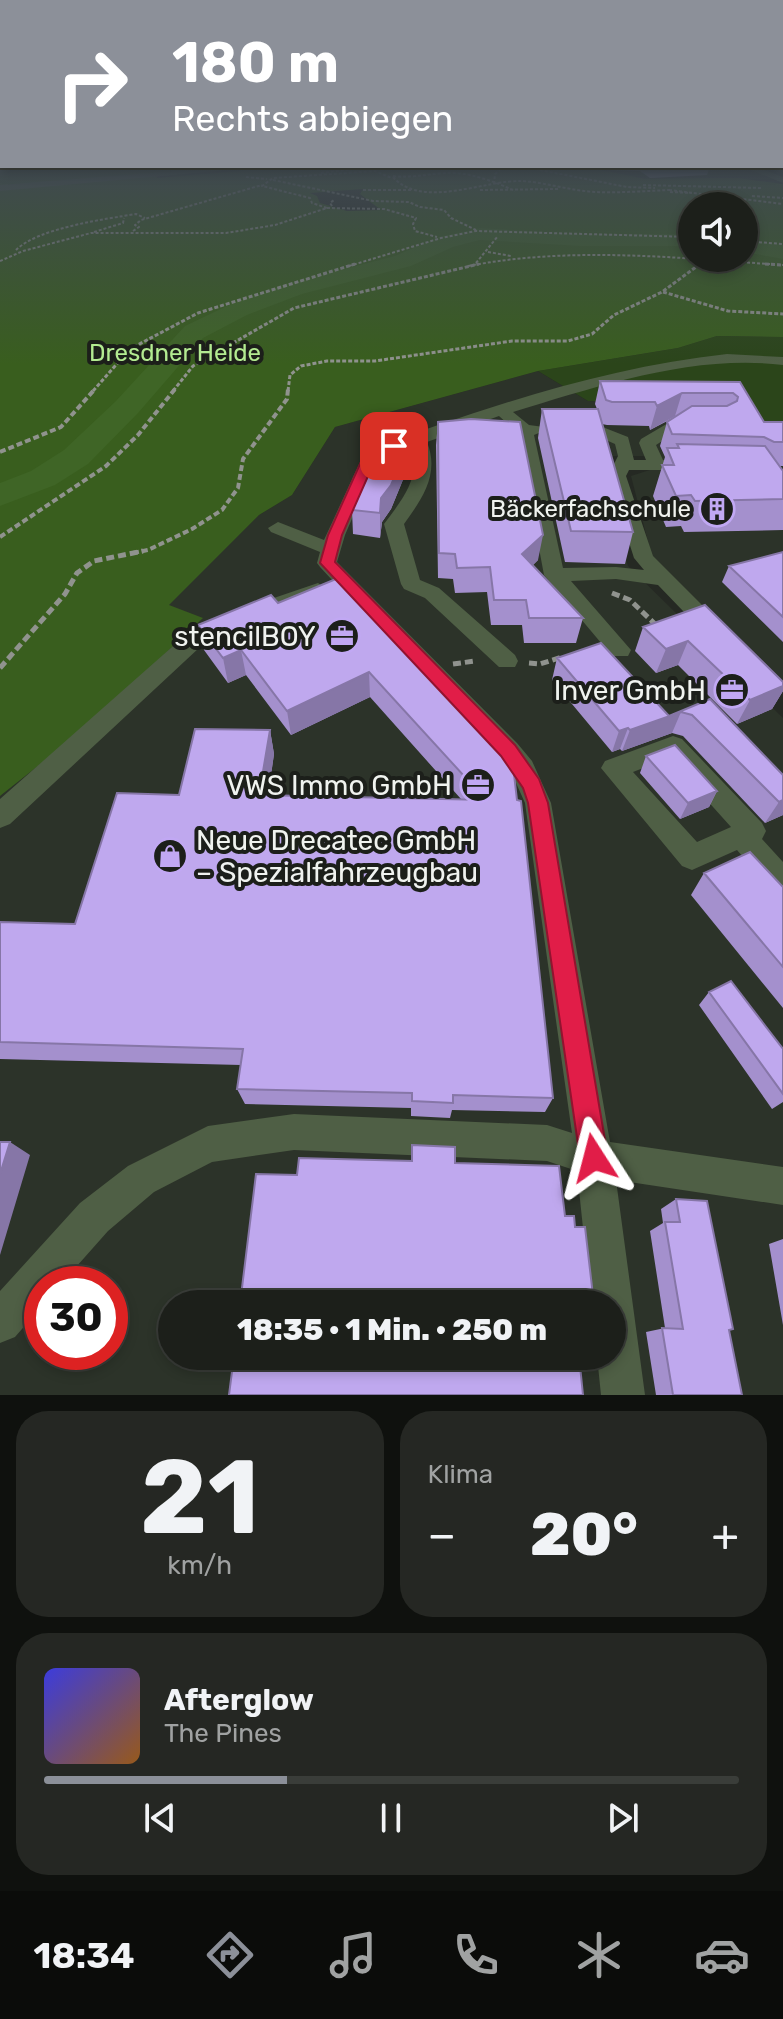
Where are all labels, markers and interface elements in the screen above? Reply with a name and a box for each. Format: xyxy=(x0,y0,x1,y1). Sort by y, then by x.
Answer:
text: 180 m xyxy=(172,30,339,96)
icon: right xyxy=(40,32,144,136)
text: Rechts abbiegen xyxy=(172,97,453,140)
map controls xyxy=(678,192,758,272)
button: sound xyxy=(678,192,758,272)
park label: Dresdner Heide xyxy=(89,339,261,367)
pin xyxy=(360,412,428,480)
icon: arrive xyxy=(372,424,416,468)
building icon: Bäckerfachschule xyxy=(698,490,736,528)
place label: Bäckerfachschule xyxy=(490,495,691,523)
office icon: stencilBOY xyxy=(323,617,361,655)
place label: stencilBOY xyxy=(174,620,316,653)
office icon: Inver GmbH xyxy=(713,671,751,709)
place label: Inver GmbH xyxy=(554,674,706,707)
office icon: VWS Immo GmbH xyxy=(459,766,497,804)
place label: VWS Immo GmbH xyxy=(226,769,452,802)
place label: Neue Drecatec GmbH – Spezialfahrzeugbau xyxy=(196,824,478,889)
shop icon: Neue Drecatec GmbH – Spezialfahrzeugbau xyxy=(151,837,189,875)
position arrow xyxy=(552,1116,636,1200)
speed limit sign: 30 xyxy=(24,1266,128,1370)
text: 18:35 · 1 Min. · 250 m xyxy=(237,1312,547,1348)
text: 21 xyxy=(140,1436,259,1559)
text: Klima xyxy=(428,1459,493,1490)
text: 20° xyxy=(530,1499,638,1570)
text: − xyxy=(428,1509,456,1561)
text: + xyxy=(712,1509,739,1561)
text: km/h xyxy=(167,1550,232,1581)
text: Afterglow xyxy=(164,1682,314,1718)
text: The Pines xyxy=(164,1718,282,1749)
icon: previous xyxy=(138,1796,182,1840)
icon: pause xyxy=(369,1796,413,1840)
icon: next xyxy=(601,1796,645,1840)
icon: directions xyxy=(202,1927,258,1983)
icon: music xyxy=(325,1927,381,1983)
icon: phone xyxy=(448,1927,504,1983)
icon: climate xyxy=(571,1927,627,1983)
icon: car xyxy=(694,1927,750,1983)
text: 18:34 xyxy=(33,1934,135,1977)

